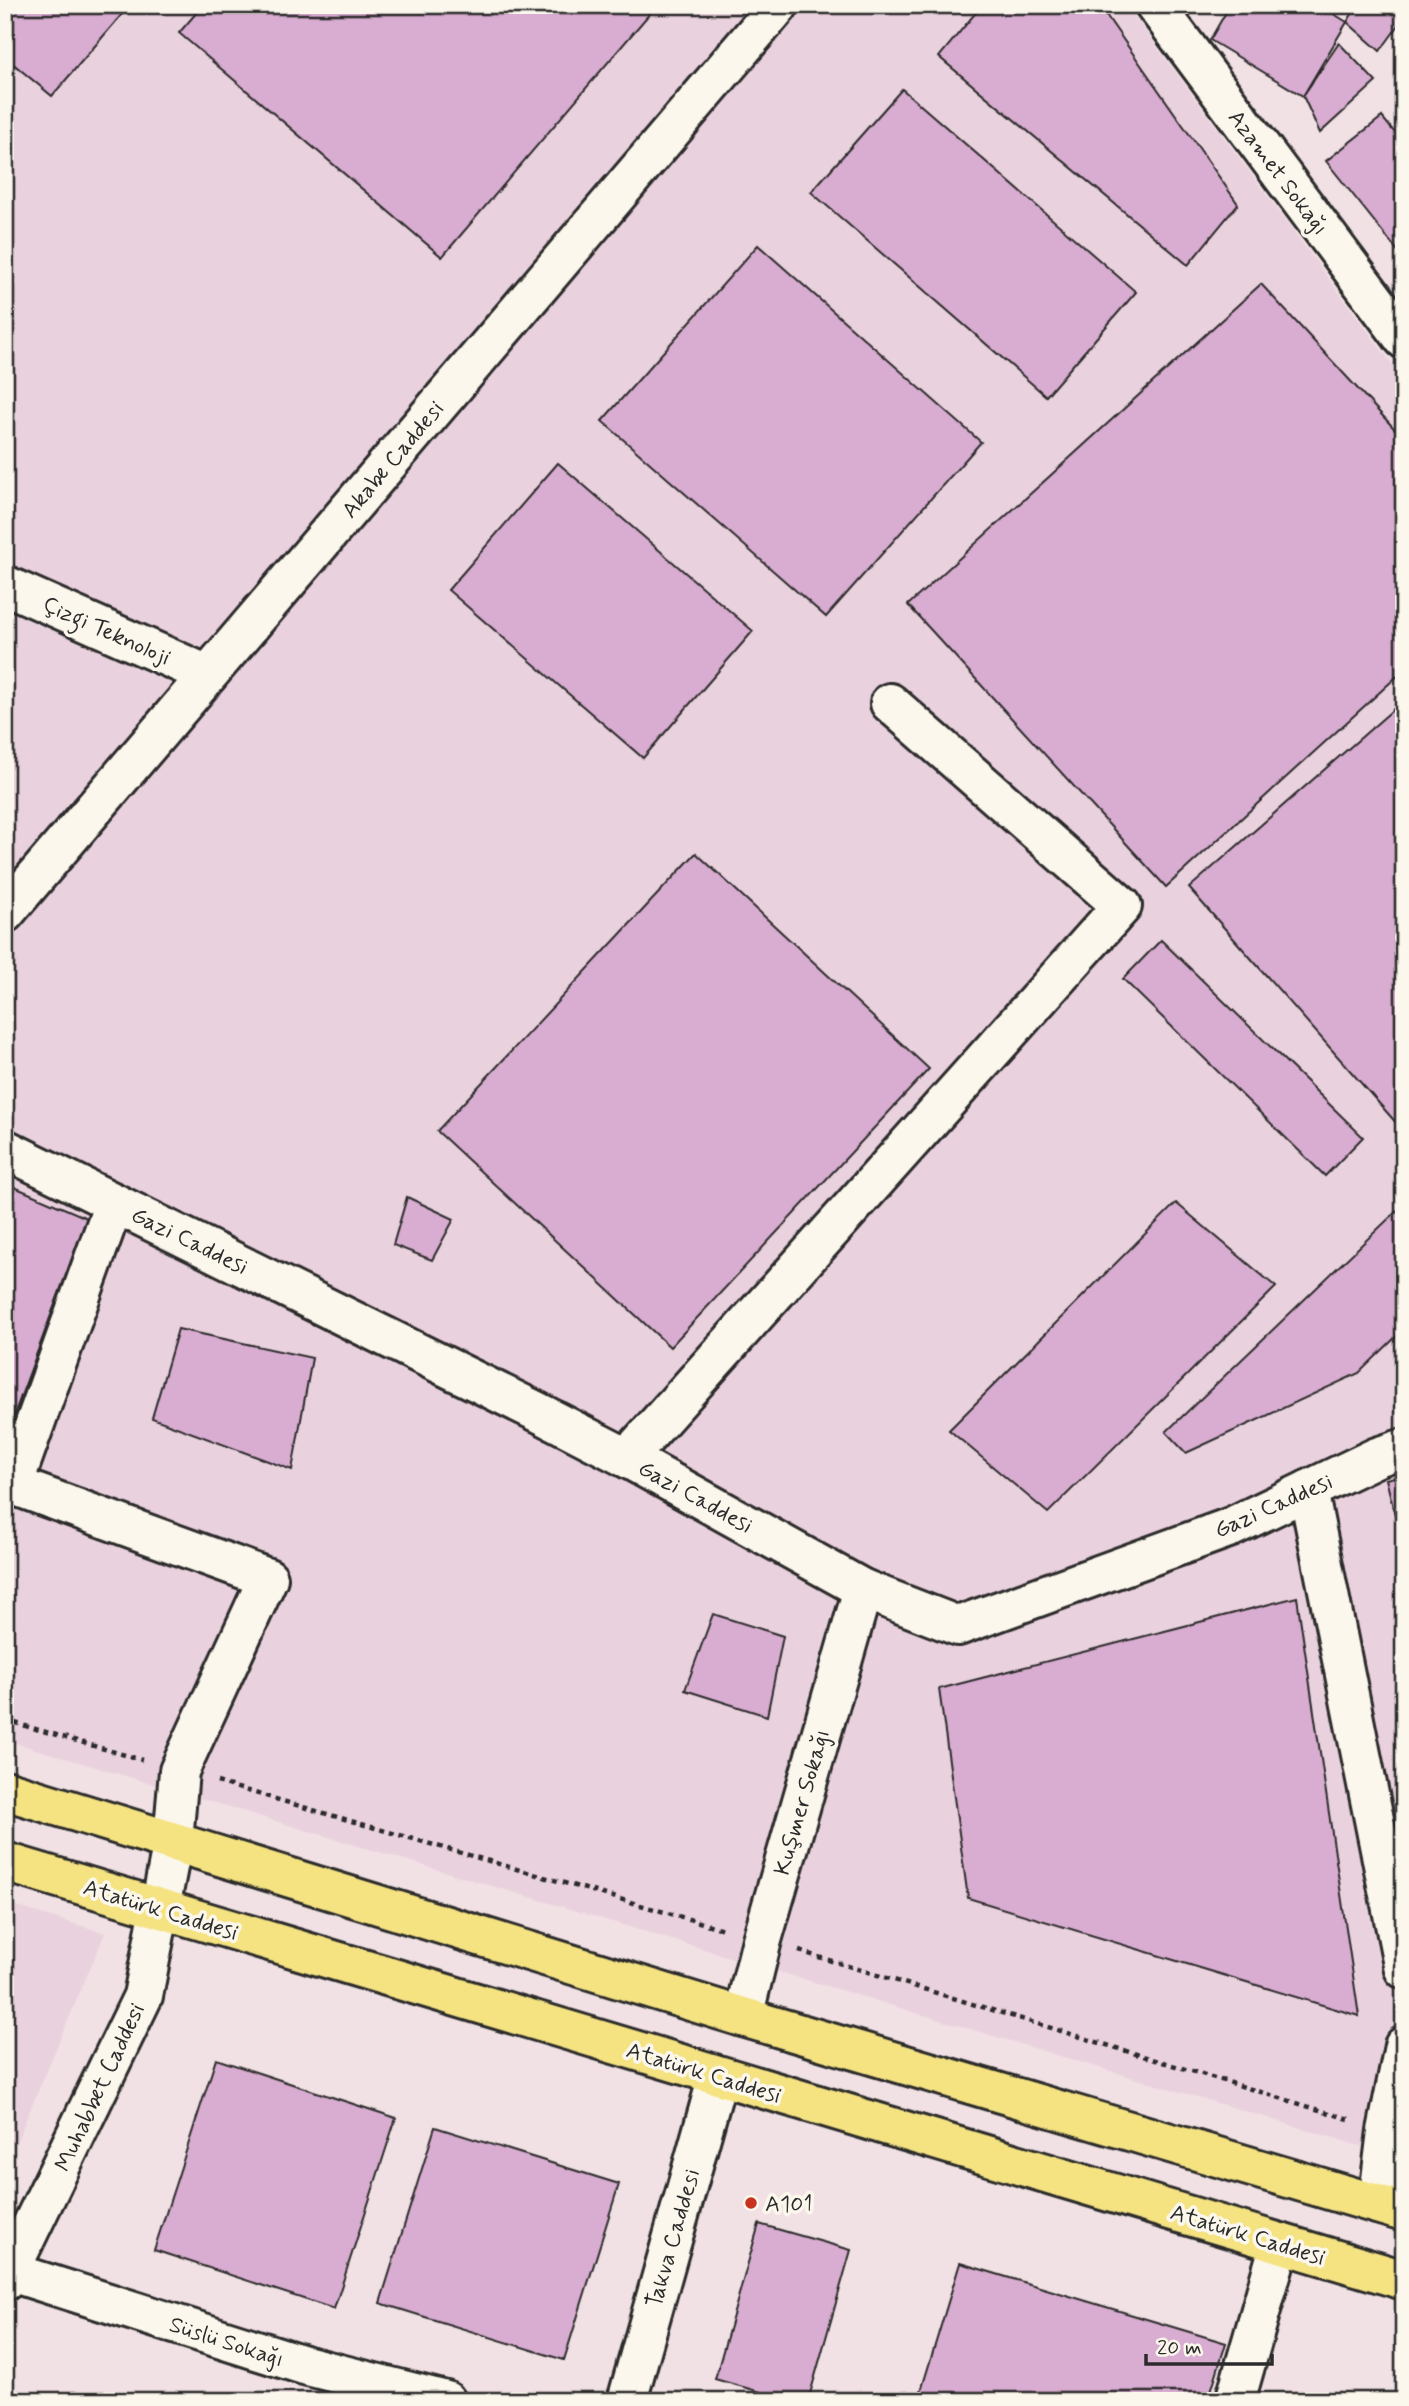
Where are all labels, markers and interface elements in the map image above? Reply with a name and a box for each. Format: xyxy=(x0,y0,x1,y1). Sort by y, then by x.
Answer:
street label: Azamet Sokağı xyxy=(1220,104,1334,242)
street label: Akabe Caddesi xyxy=(336,395,451,525)
street label: Çizgi Teknoloji xyxy=(37,590,175,675)
street label: Gazi Caddesi xyxy=(126,1201,253,1283)
street label: Gazi Caddesi xyxy=(632,1454,758,1542)
street label: Gazi Caddesi xyxy=(1210,1467,1338,1546)
street label: Kuşmer Sokağı xyxy=(768,1726,838,1879)
street label: Atatürk Caddesi xyxy=(79,1873,242,1949)
street label: Muhabbet Caddesi xyxy=(49,1999,153,2177)
street label: Atatürk Caddesi xyxy=(622,2036,785,2112)
street label: Takva Caddesi xyxy=(640,2166,708,2311)
place label: A101 xyxy=(765,2190,812,2220)
marker: A101 xyxy=(743,2195,759,2211)
street label: Atatürk Caddesi xyxy=(1166,2198,1329,2274)
street label: Süslü Sokağı xyxy=(165,2310,288,2376)
scale bar xyxy=(1146,2322,1272,2366)
text: 20 m xyxy=(1157,2334,1202,2362)

